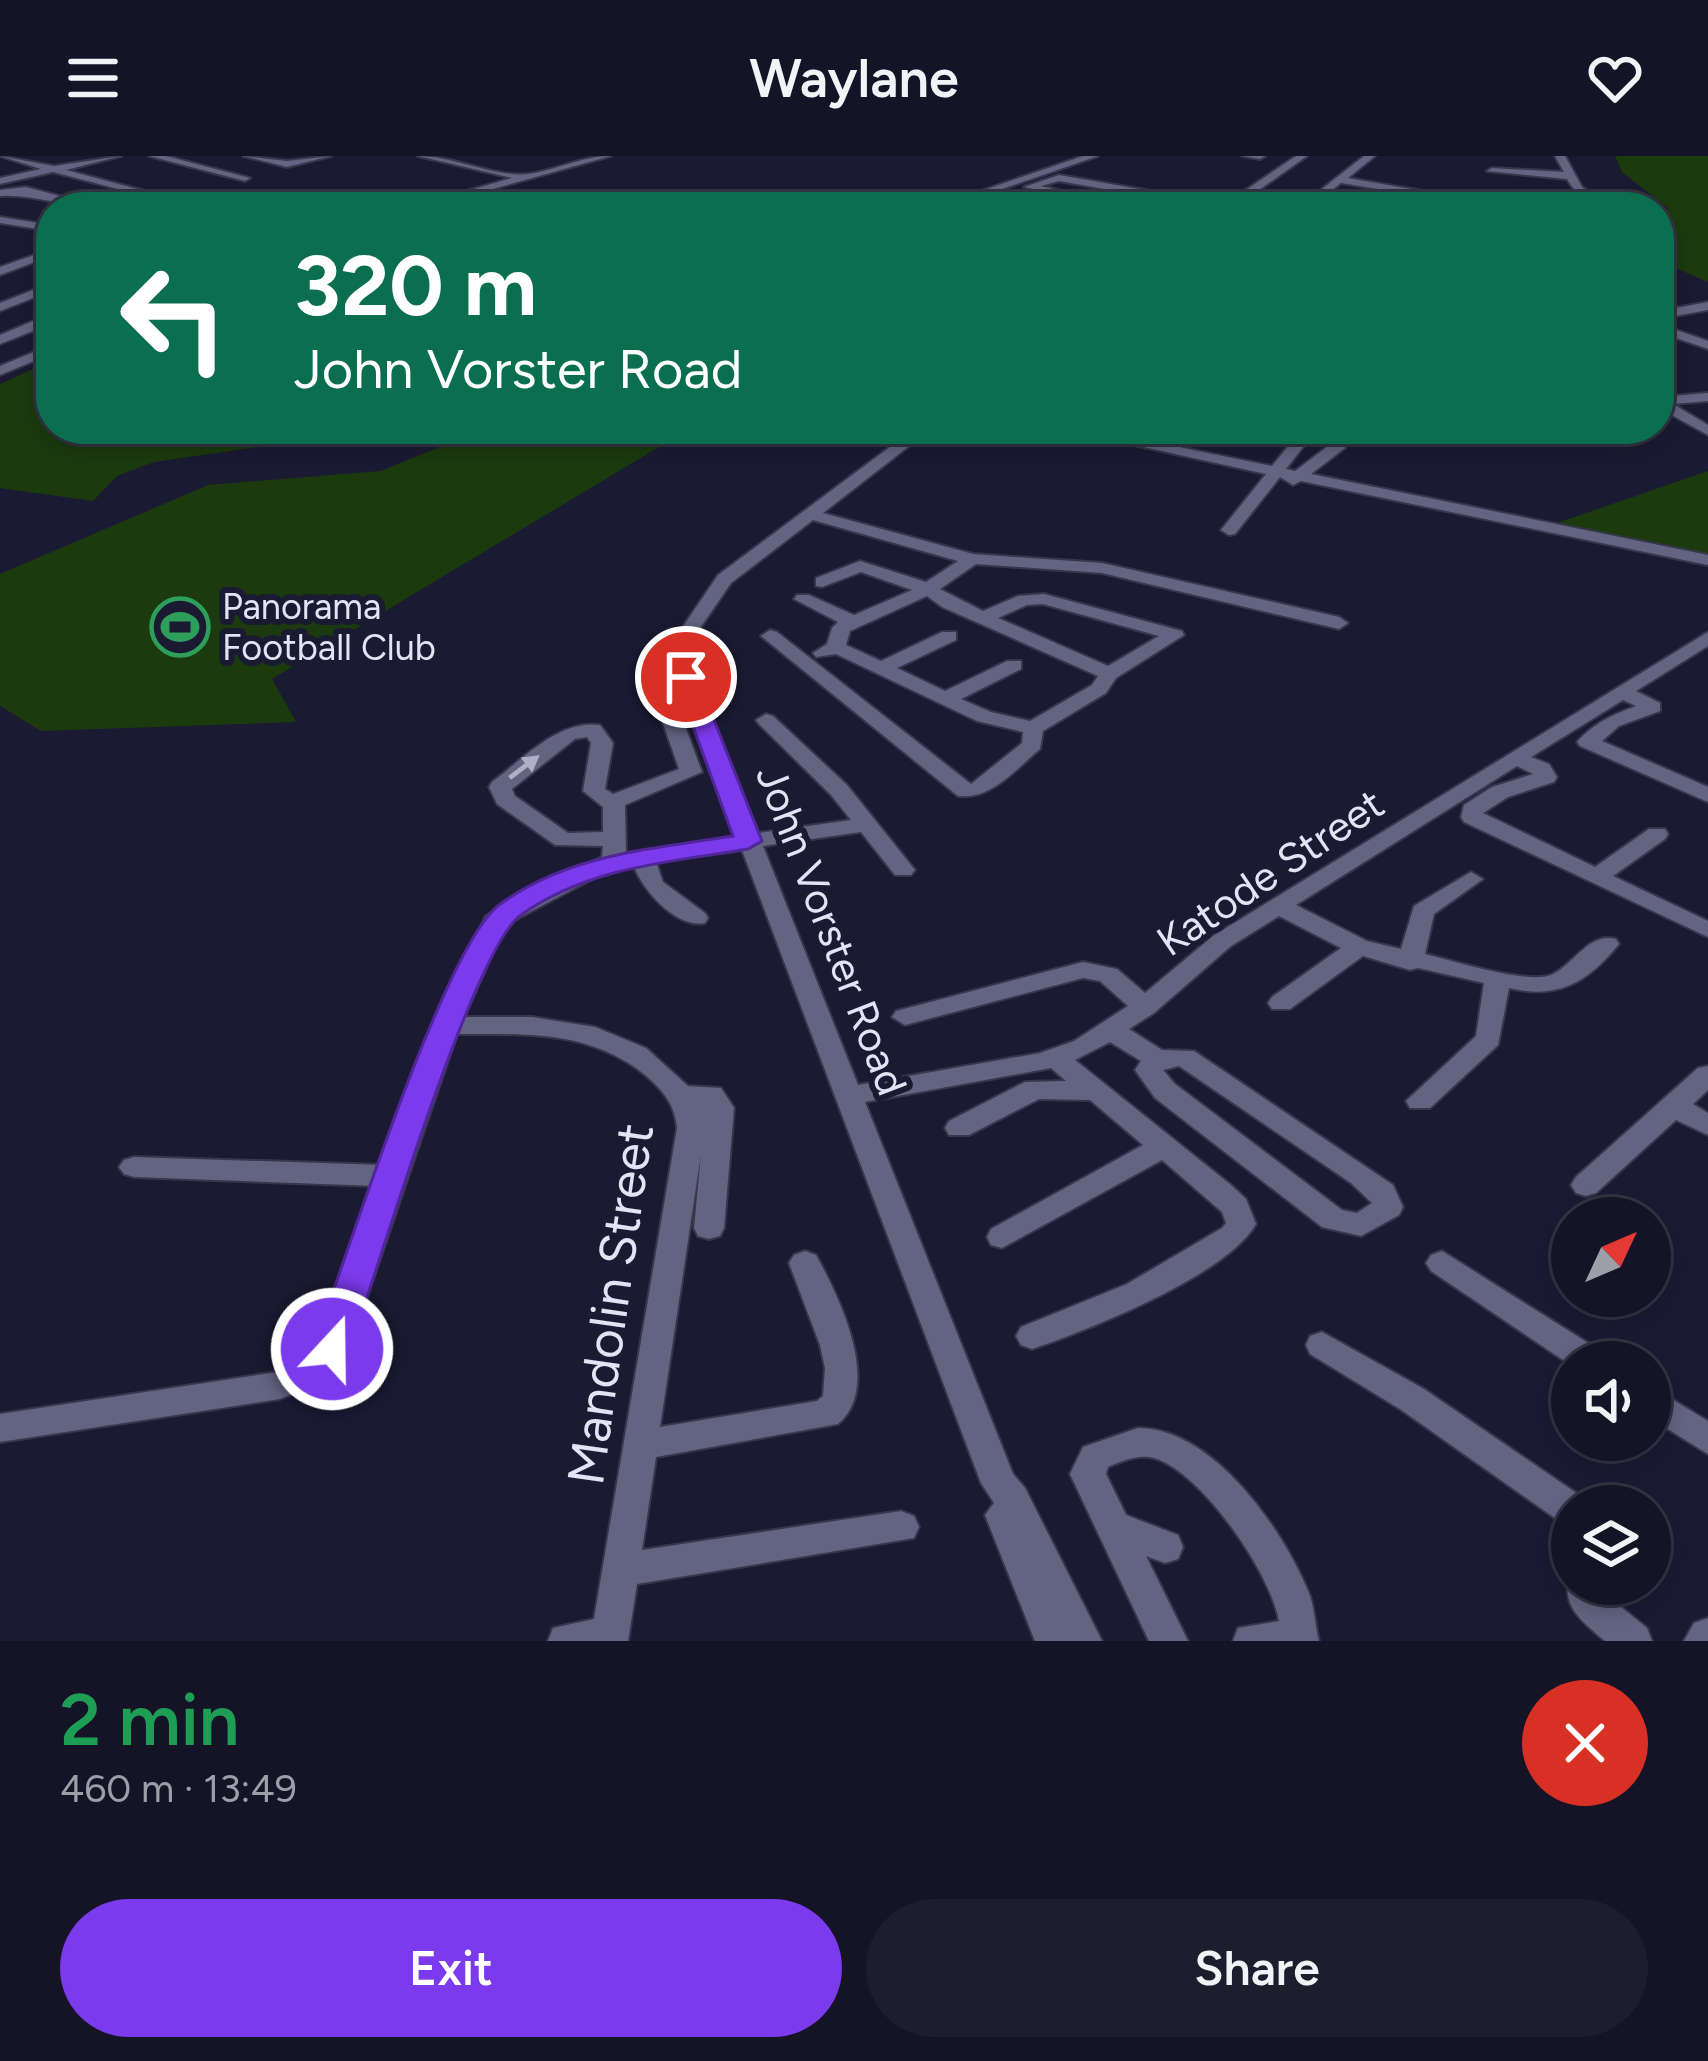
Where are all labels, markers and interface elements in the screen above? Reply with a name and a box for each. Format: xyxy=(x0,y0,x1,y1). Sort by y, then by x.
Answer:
icon: menu xyxy=(60,45,126,111)
icon: heart xyxy=(1582,45,1648,111)
text: Waylane xyxy=(749,46,959,111)
text: 320 m xyxy=(294,235,537,336)
icon: left xyxy=(96,240,252,396)
text: John Vorster Road xyxy=(294,337,742,402)
place label: Panorama Football Club xyxy=(222,585,436,669)
sports icon: Panorama Football Club xyxy=(149,596,211,658)
pin xyxy=(635,626,737,728)
icon: arrive xyxy=(653,644,719,710)
one-way arrow xyxy=(508,755,540,780)
street label: John Vorster Road xyxy=(745,758,918,1102)
street label: Katode Street xyxy=(1147,778,1393,967)
street label: Mandolin Street xyxy=(555,1120,666,1489)
north arrow xyxy=(1551,1197,1671,1317)
map controls xyxy=(1551,1197,1671,1605)
position arrow xyxy=(269,1286,395,1412)
button: sound xyxy=(1551,1341,1671,1461)
button: layers xyxy=(1551,1485,1671,1605)
text: 2 min xyxy=(60,1677,239,1763)
button: close xyxy=(1522,1680,1648,1806)
text: 460 m · 13:49 xyxy=(60,1765,297,1812)
button: Exit xyxy=(60,1899,842,2037)
button: Share xyxy=(866,1899,1648,2037)

